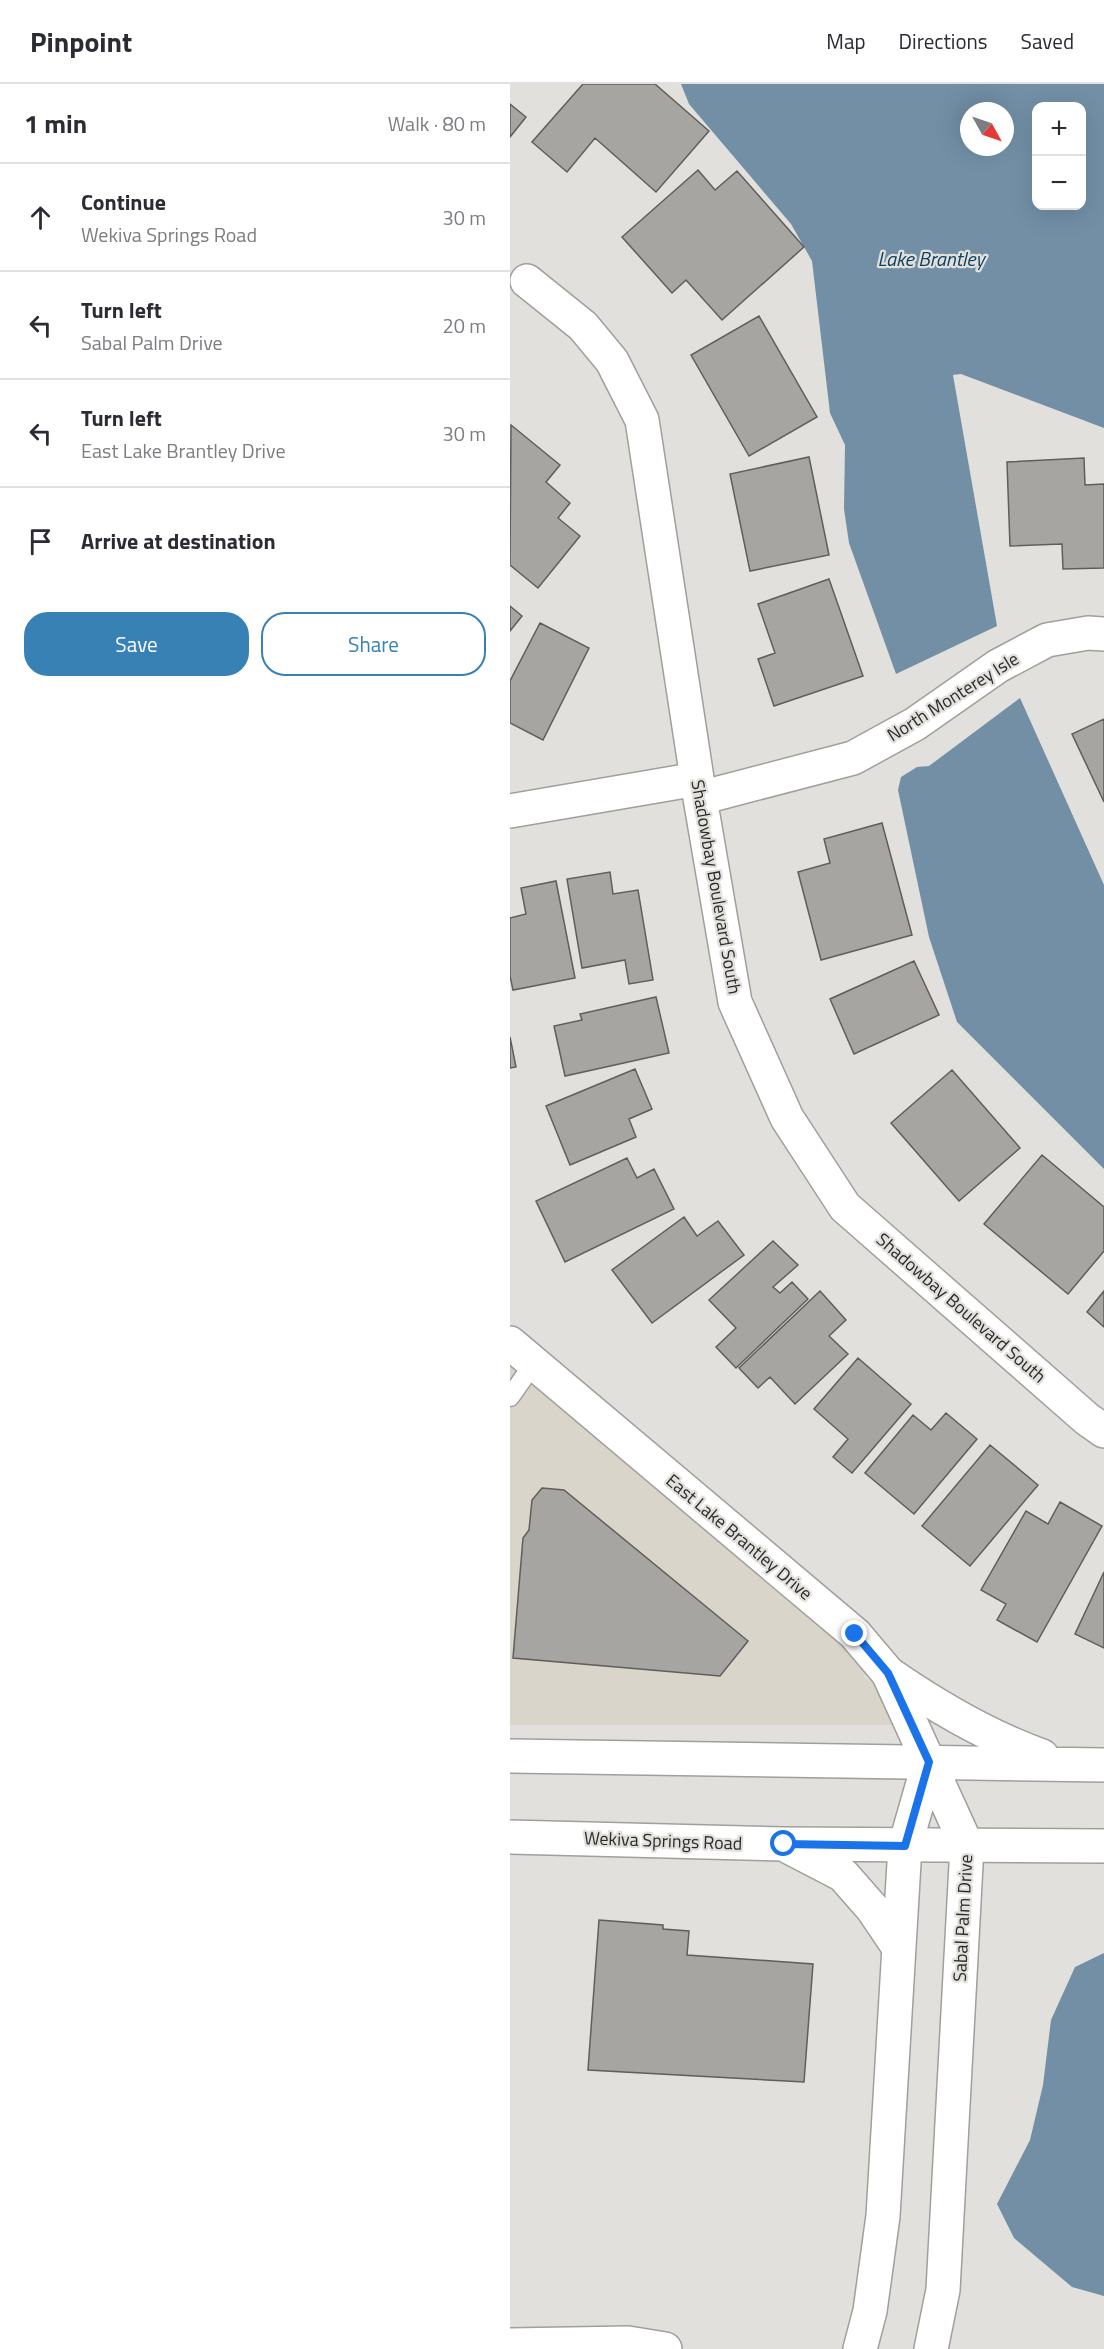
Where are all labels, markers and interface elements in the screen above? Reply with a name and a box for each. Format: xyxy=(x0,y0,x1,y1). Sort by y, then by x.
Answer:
text: Pinpoint xyxy=(30,20,132,63)
text: Map xyxy=(826,25,866,57)
text: Directions xyxy=(899,25,988,57)
text: Saved xyxy=(1021,25,1074,57)
north arrow xyxy=(960,102,1014,156)
map controls xyxy=(1032,102,1086,210)
button: + xyxy=(1032,102,1086,156)
text: 1 min xyxy=(24,104,87,143)
text: Walk · 80 m xyxy=(388,108,486,139)
button: − xyxy=(1032,156,1086,210)
text: Continue xyxy=(81,185,166,219)
icon: ahead xyxy=(24,201,57,234)
text: 30 m xyxy=(442,202,486,233)
text: Wekiva Springs Road xyxy=(81,219,257,250)
water label: Lake Brantley xyxy=(877,243,986,274)
text: Turn left xyxy=(81,293,162,327)
icon: left xyxy=(24,309,57,342)
text: 20 m xyxy=(442,310,486,341)
text: Sabal Palm Drive xyxy=(81,327,223,358)
text: Turn left xyxy=(81,401,162,435)
icon: left xyxy=(24,417,57,450)
text: 30 m xyxy=(442,418,486,449)
text: East Lake Brantley Drive xyxy=(81,435,286,466)
text: Arrive at destination xyxy=(81,524,276,558)
icon: arrive xyxy=(24,525,57,558)
button: Save xyxy=(24,612,249,676)
button: Share xyxy=(261,612,486,676)
street label: North Monterey Isle xyxy=(882,645,1024,748)
street label: Shadowbay Boulevard South xyxy=(684,778,749,996)
street label: Shadowbay Boulevard South xyxy=(871,1226,1052,1389)
street label: East Lake Brantley Drive xyxy=(660,1467,819,1606)
route end xyxy=(841,1620,867,1646)
street label: Wekiva Springs Road xyxy=(583,1824,743,1857)
route start xyxy=(770,1830,796,1856)
street label: Sabal Palm Drive xyxy=(946,1854,979,1982)

